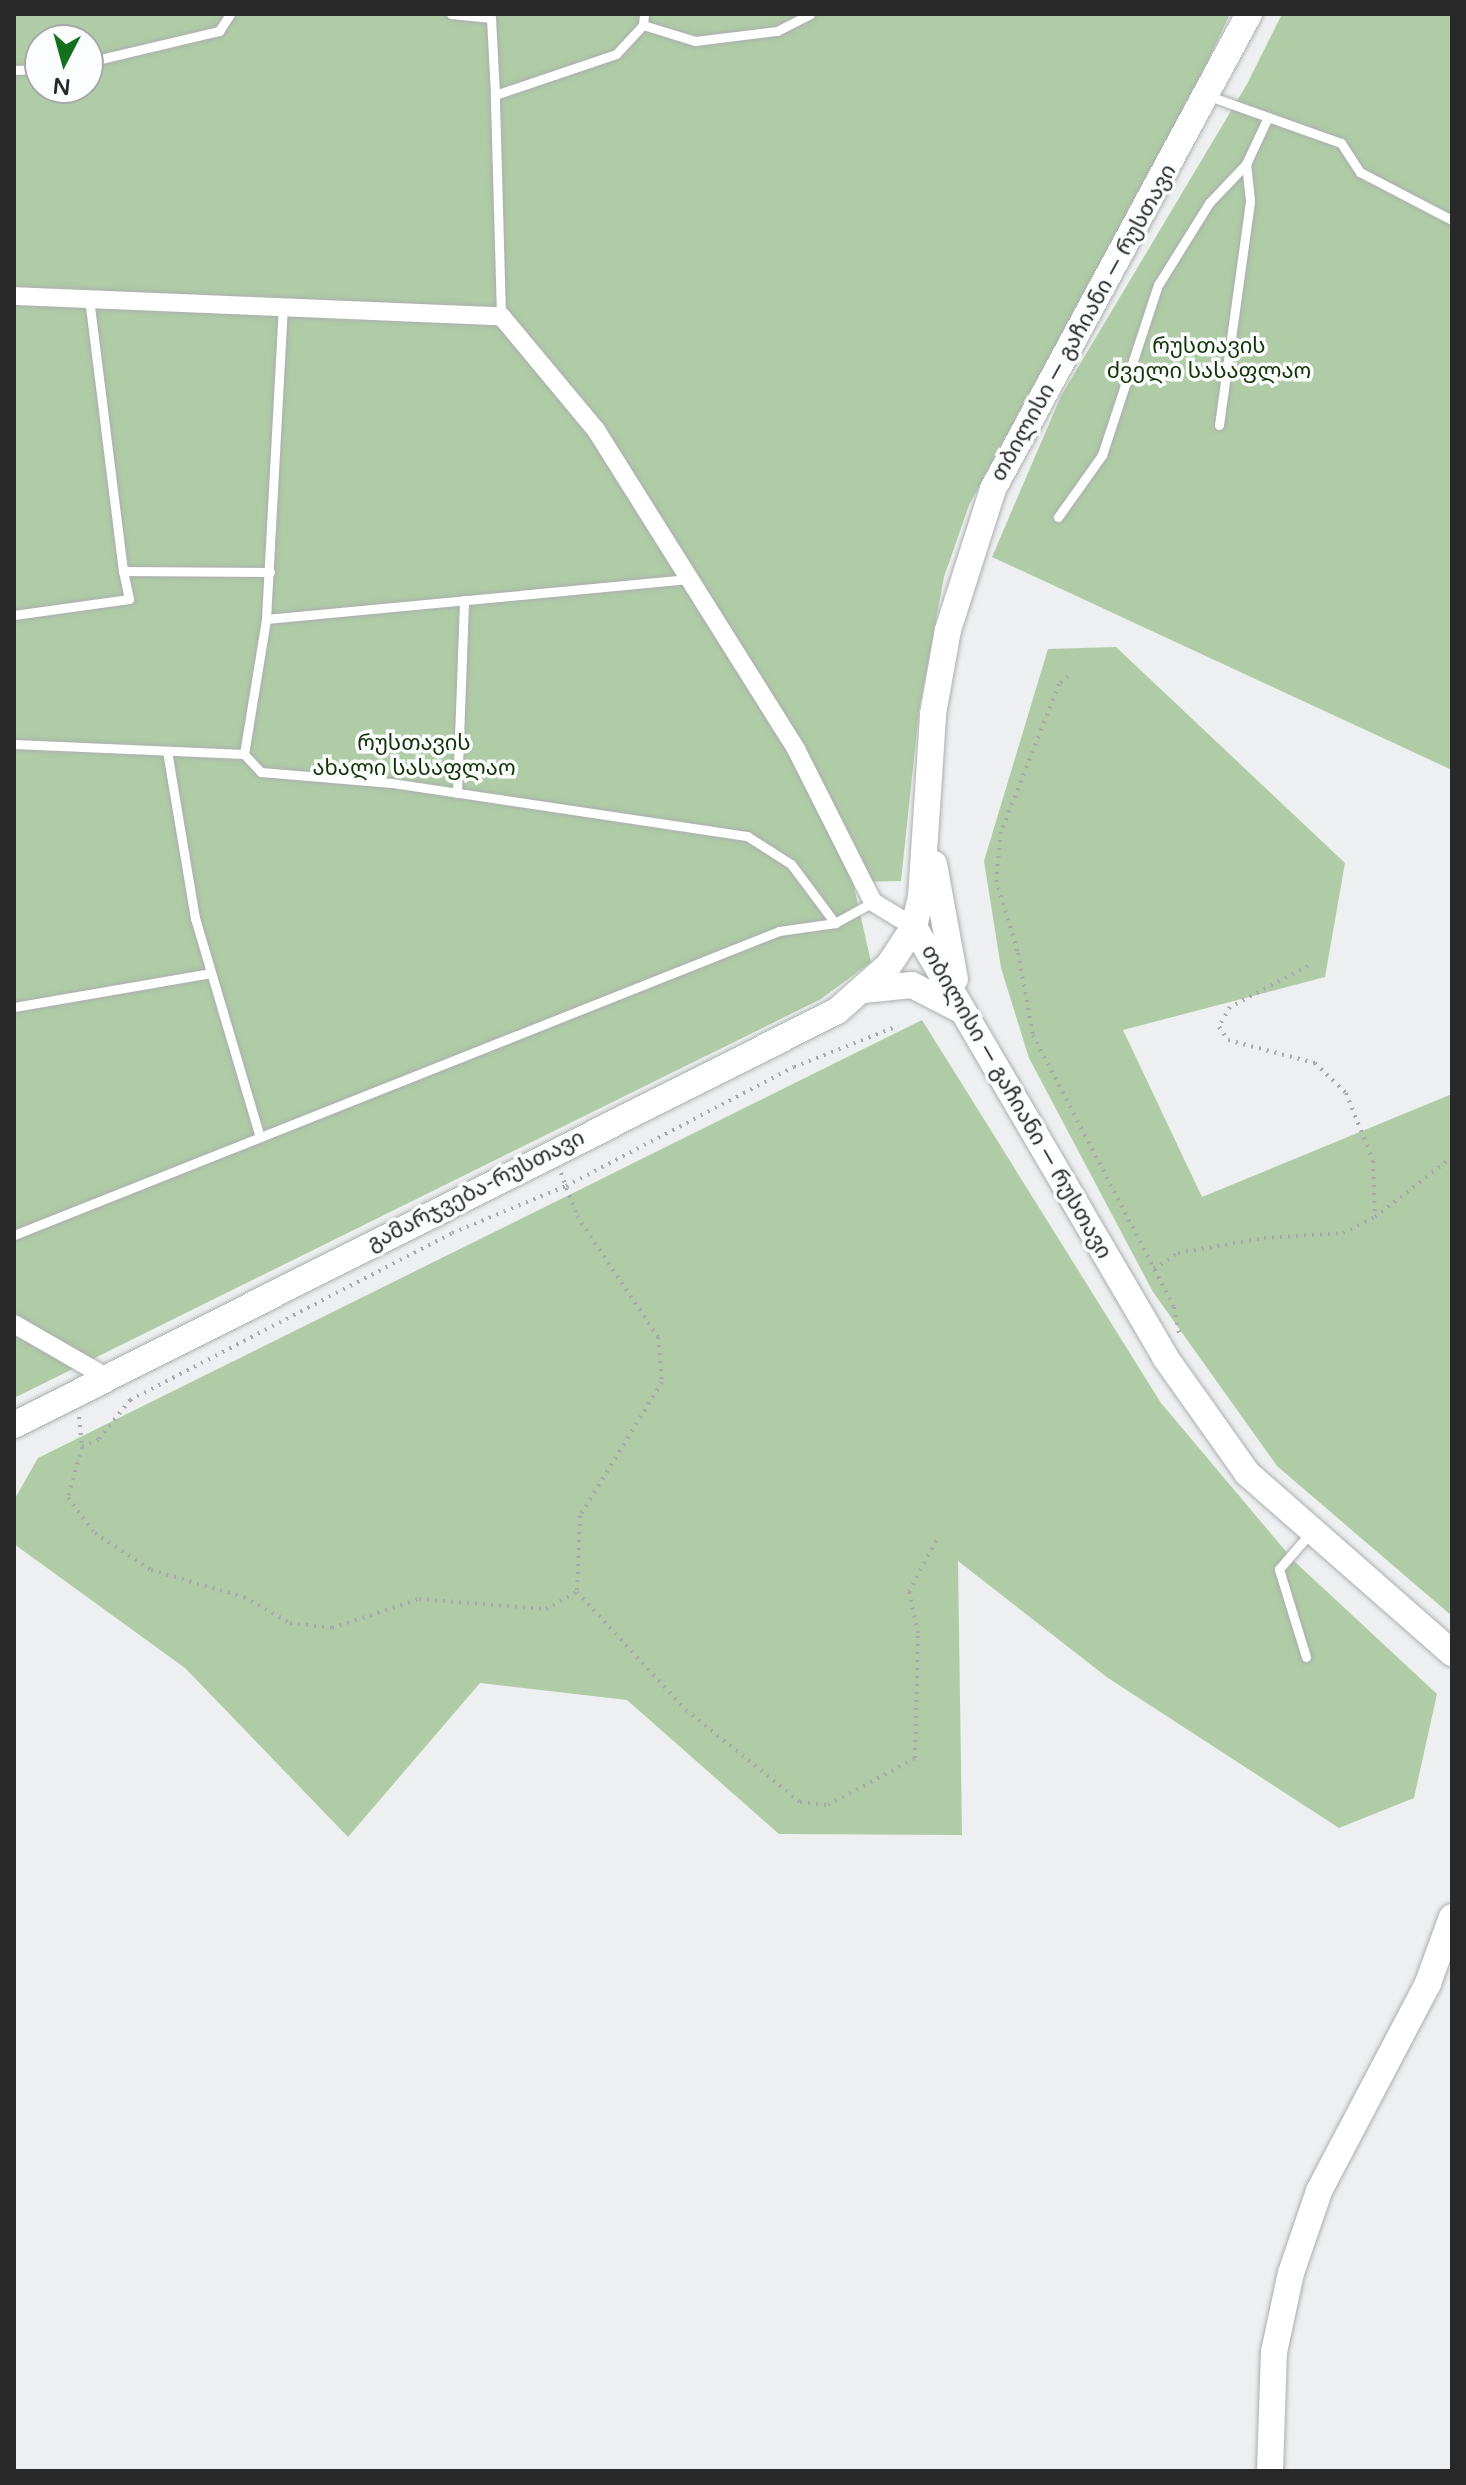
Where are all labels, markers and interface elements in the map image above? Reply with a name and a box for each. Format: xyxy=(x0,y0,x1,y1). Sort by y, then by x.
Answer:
north arrow xyxy=(24,24,104,104)
text: N xyxy=(52,72,72,100)
street label: თბილისი — გაჩიანი — რუსთავი xyxy=(986,160,1182,486)
park label: რუსთავის ძველი სასაფლაო xyxy=(1107,333,1311,384)
park label: რუსთავის ახალი სასაფლაო xyxy=(312,730,516,782)
street label: თბილისი — გაჩიანი — რუსთავი xyxy=(915,940,1117,1264)
street label: გამარჯვება-რუსთავი xyxy=(363,1125,589,1257)

